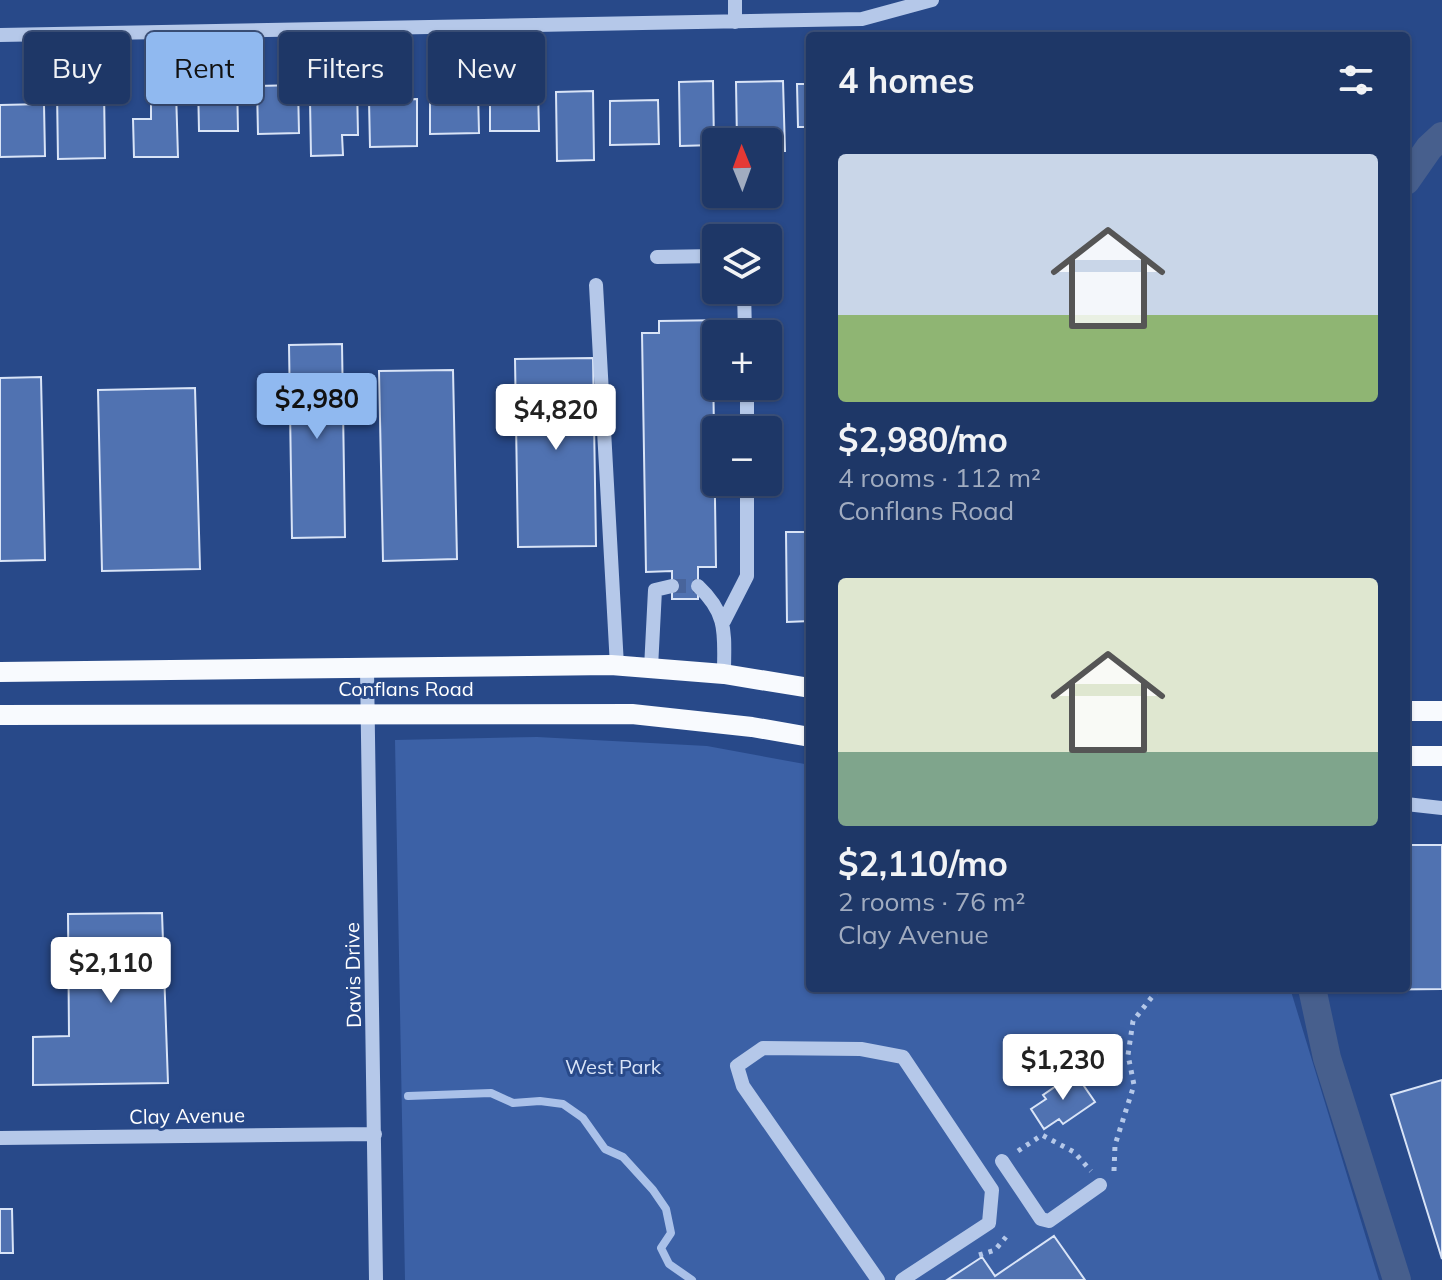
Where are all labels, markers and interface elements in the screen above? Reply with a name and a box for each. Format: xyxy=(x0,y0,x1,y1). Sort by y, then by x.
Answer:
chip: Buy xyxy=(24,32,130,104)
chip: Rent xyxy=(146,32,263,104)
chip: Filters xyxy=(279,32,412,104)
chip: New xyxy=(428,32,545,104)
icon: filters xyxy=(1334,58,1378,102)
text: 4 homes xyxy=(838,59,975,102)
north arrow xyxy=(702,128,782,208)
map controls xyxy=(702,128,782,496)
icon: home xyxy=(1036,206,1180,350)
button: layers xyxy=(702,224,782,304)
button: + xyxy=(702,320,782,400)
pin: $2,980 xyxy=(252,373,382,441)
text: $2,980 xyxy=(275,382,359,415)
pin: $4,820 xyxy=(491,384,621,452)
text: $4,820 xyxy=(514,393,598,426)
button: − xyxy=(702,416,782,496)
text: $2,980/mo xyxy=(838,418,1008,461)
text: 4 rooms · 112 m² xyxy=(838,461,1041,494)
text: Conflans Road xyxy=(838,494,1014,527)
icon: home xyxy=(1036,630,1180,774)
street label: Conflans Road xyxy=(338,676,474,701)
text: $2,110/mo xyxy=(838,842,1008,885)
text: 2 rooms · 76 m² xyxy=(838,885,1025,918)
text: Clay Avenue xyxy=(838,918,989,951)
street label: Davis Drive xyxy=(339,922,366,1028)
pin: $2,110 xyxy=(46,937,176,1005)
text: $2,110 xyxy=(69,946,153,979)
pin: $1,230 xyxy=(998,1034,1128,1102)
text: $1,230 xyxy=(1021,1043,1105,1076)
park label: West Park xyxy=(565,1054,662,1079)
street label: Clay Avenue xyxy=(129,1102,245,1129)

